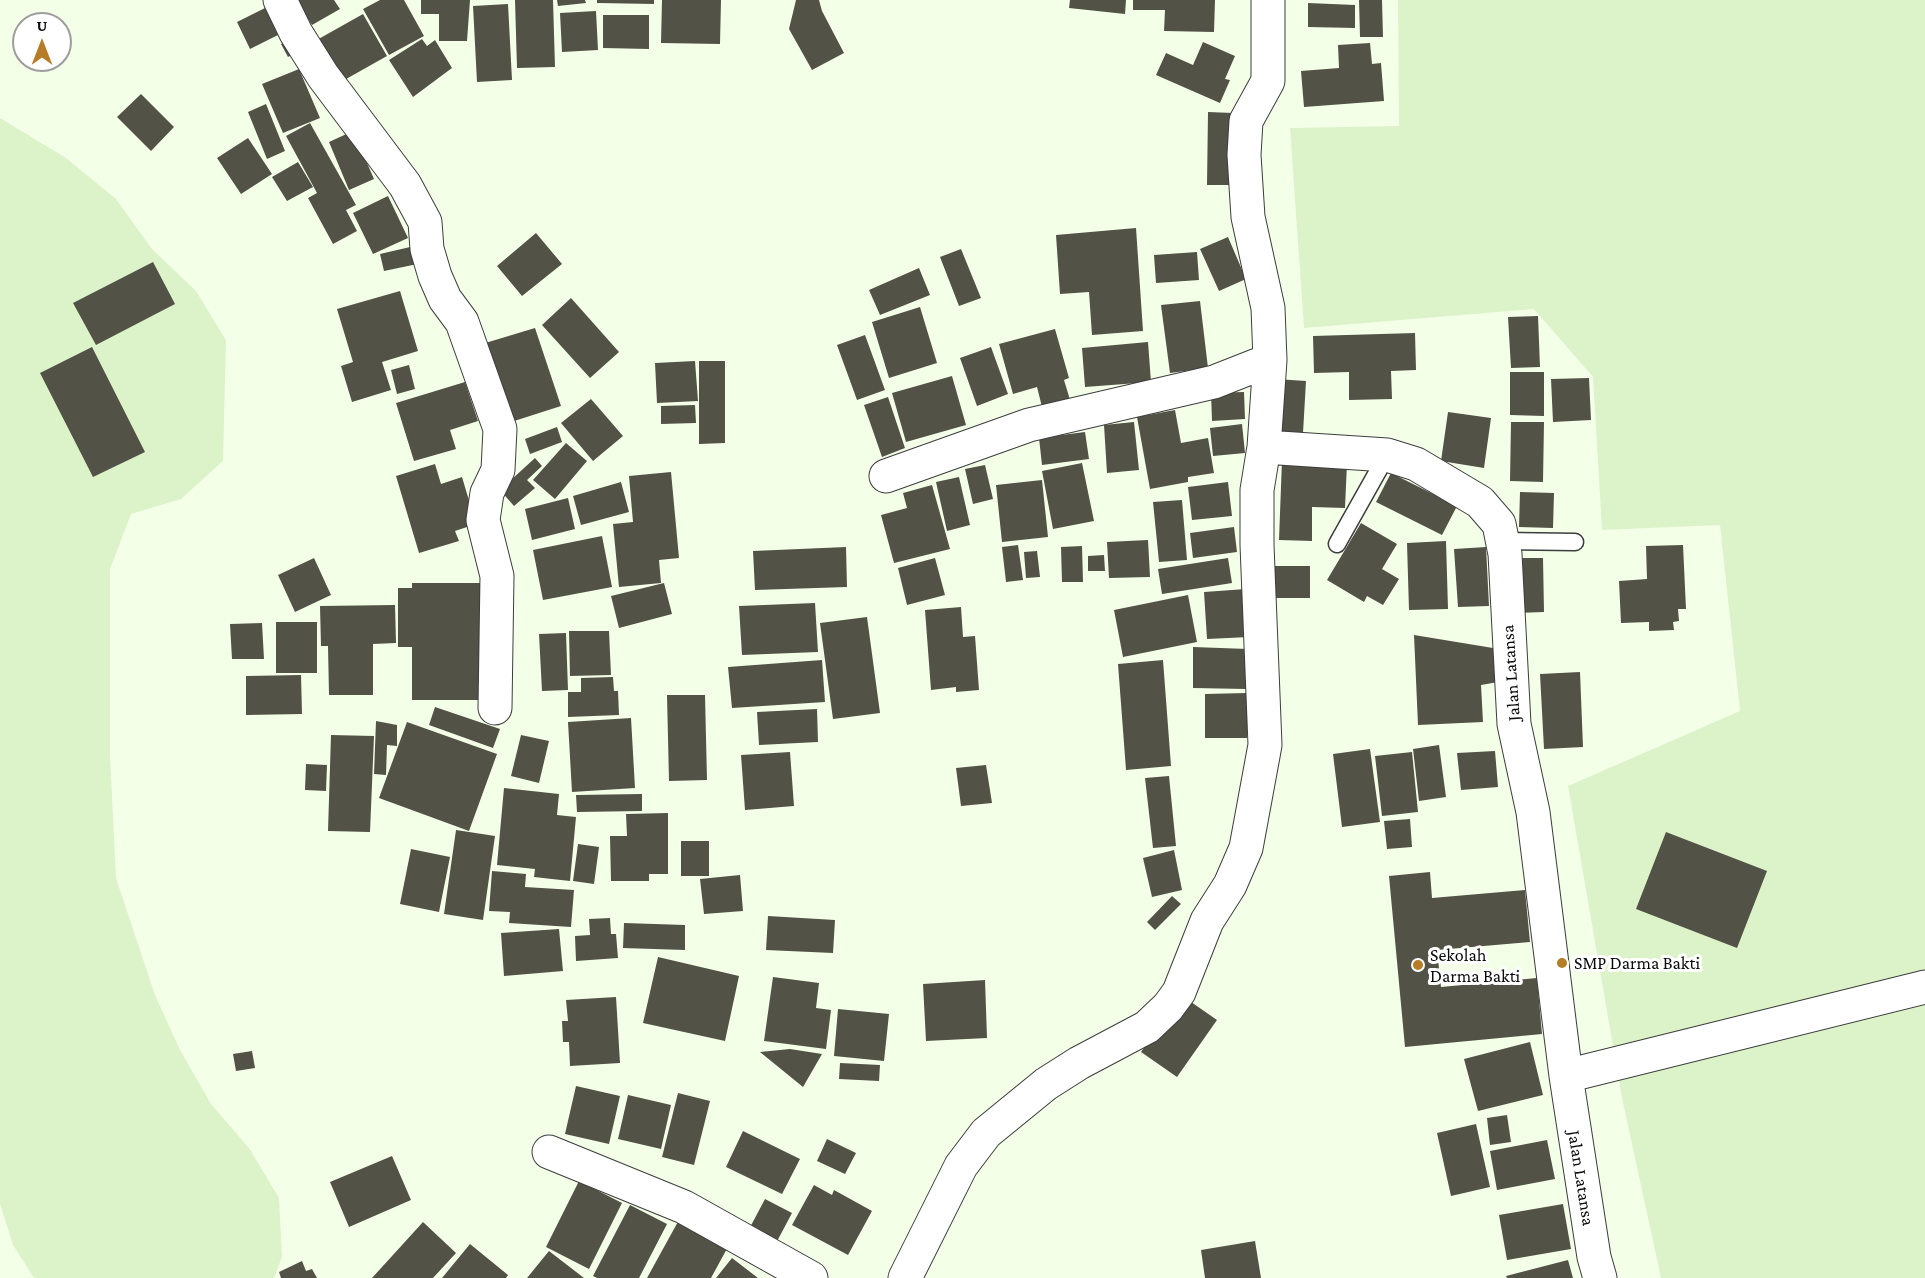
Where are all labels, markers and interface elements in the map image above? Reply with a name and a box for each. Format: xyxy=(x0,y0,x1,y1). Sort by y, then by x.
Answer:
north arrow xyxy=(12,12,72,72)
text: U xyxy=(37,17,47,34)
street label: Jalan Latansa xyxy=(1497,624,1525,722)
place label: Sekolah Darma Bakti xyxy=(1430,944,1520,986)
place label: SMP Darma Bakti xyxy=(1574,952,1700,974)
marker: SMP Darma Bakti xyxy=(1555,956,1569,970)
marker: Sekolah Darma Bakti xyxy=(1411,958,1425,972)
street label: Jalan Latansa xyxy=(1563,1129,1599,1227)

